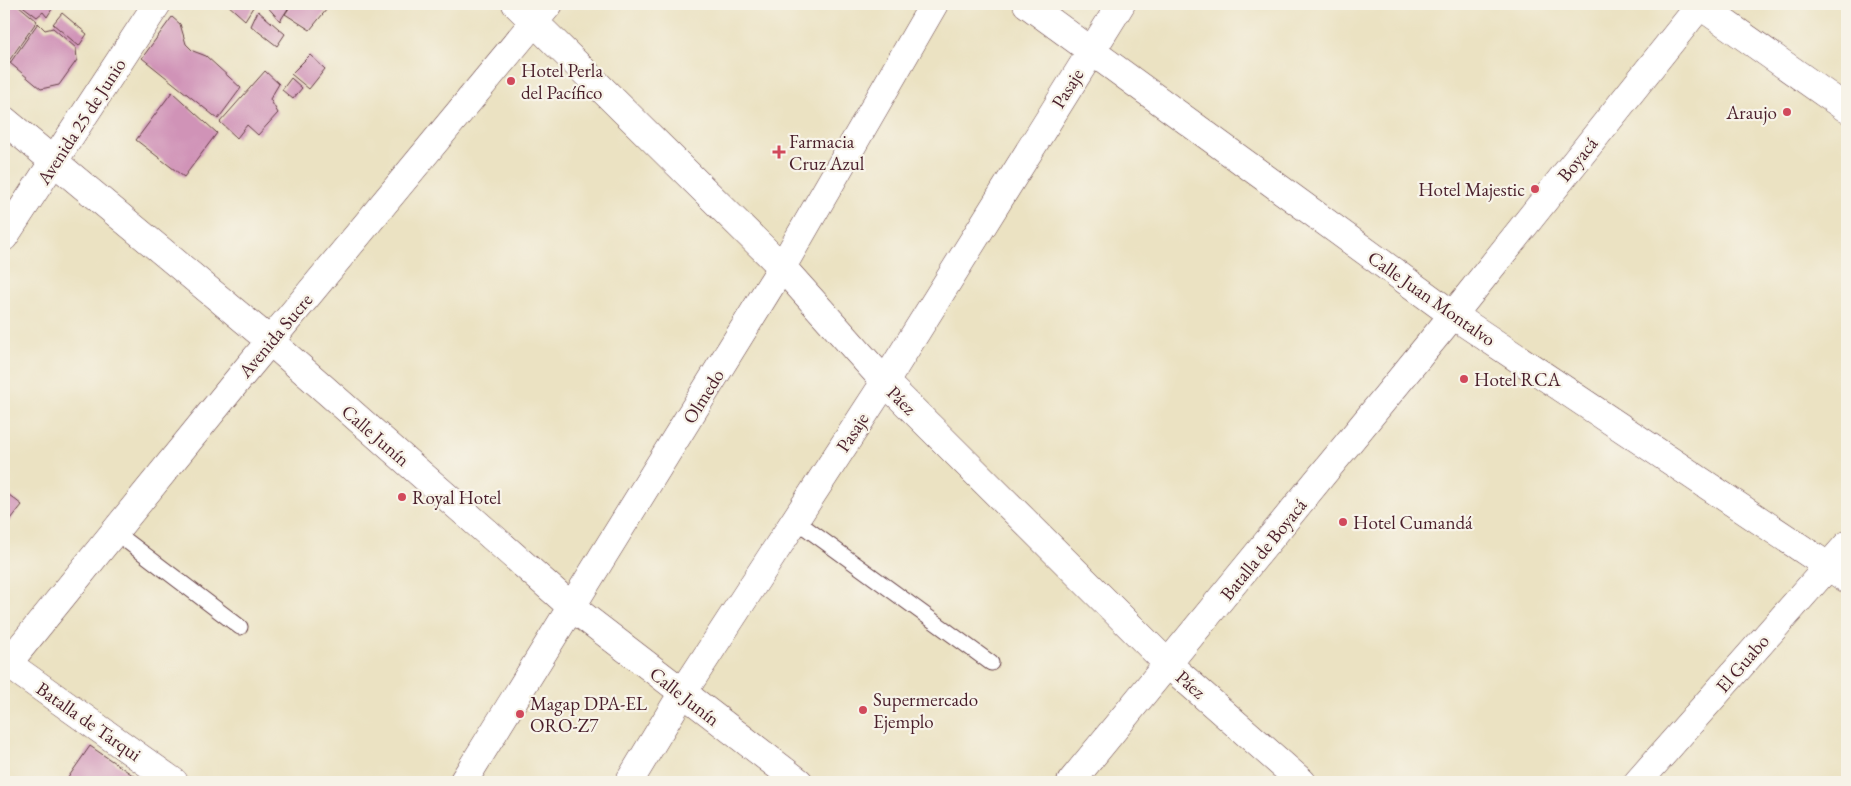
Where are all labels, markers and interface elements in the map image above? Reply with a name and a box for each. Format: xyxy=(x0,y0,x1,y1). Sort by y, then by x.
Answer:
street label: Avenida 25 de Junio xyxy=(31,53,132,190)
place label: Hotel Perla del Pacífico xyxy=(521,58,603,105)
street label: Pasaje xyxy=(1046,64,1089,113)
marker: Hotel Perla del Pacífico xyxy=(505,75,517,87)
place label: Araujo xyxy=(1725,100,1777,125)
marker: Araujo xyxy=(1781,106,1793,118)
place label: Farmacia Cruz Azul xyxy=(789,129,865,176)
street label: Boyacá xyxy=(1552,131,1603,187)
marker: Farmacia Cruz Azul xyxy=(773,146,785,158)
place label: Hotel Majestic xyxy=(1418,177,1525,202)
marker: Hotel Majestic xyxy=(1529,183,1541,195)
street label: Calle Juan Montalvo xyxy=(1363,245,1501,352)
street label: Avenida Sucre xyxy=(232,288,318,384)
street label: Olmedo xyxy=(677,364,730,428)
place label: Hotel RCA xyxy=(1474,367,1562,392)
marker: Hotel RCA xyxy=(1458,373,1470,385)
street label: Páez xyxy=(882,380,922,421)
street label: Calle Junín xyxy=(336,399,415,472)
street label: Pasaje xyxy=(830,408,874,457)
place label: Royal Hotel xyxy=(412,485,502,510)
marker: Royal Hotel xyxy=(396,491,408,503)
street label: Batalla de Boyacá xyxy=(1215,493,1312,605)
place label: Hotel Cumandá xyxy=(1353,510,1473,535)
marker: Hotel Cumandá xyxy=(1337,516,1349,528)
street label: El Guabo xyxy=(1710,629,1775,698)
street label: Calle Junín xyxy=(644,661,725,732)
street label: Páez xyxy=(1171,665,1211,705)
street label: Batalla de Tarqui xyxy=(31,676,146,767)
place label: Supermercado Ejemplo xyxy=(873,687,978,734)
place label: Magap DPA-EL ORO-Z7 xyxy=(530,691,647,738)
marker: Supermercado Ejemplo xyxy=(857,704,869,716)
marker: Magap DPA-EL ORO-Z7 xyxy=(514,708,526,720)

